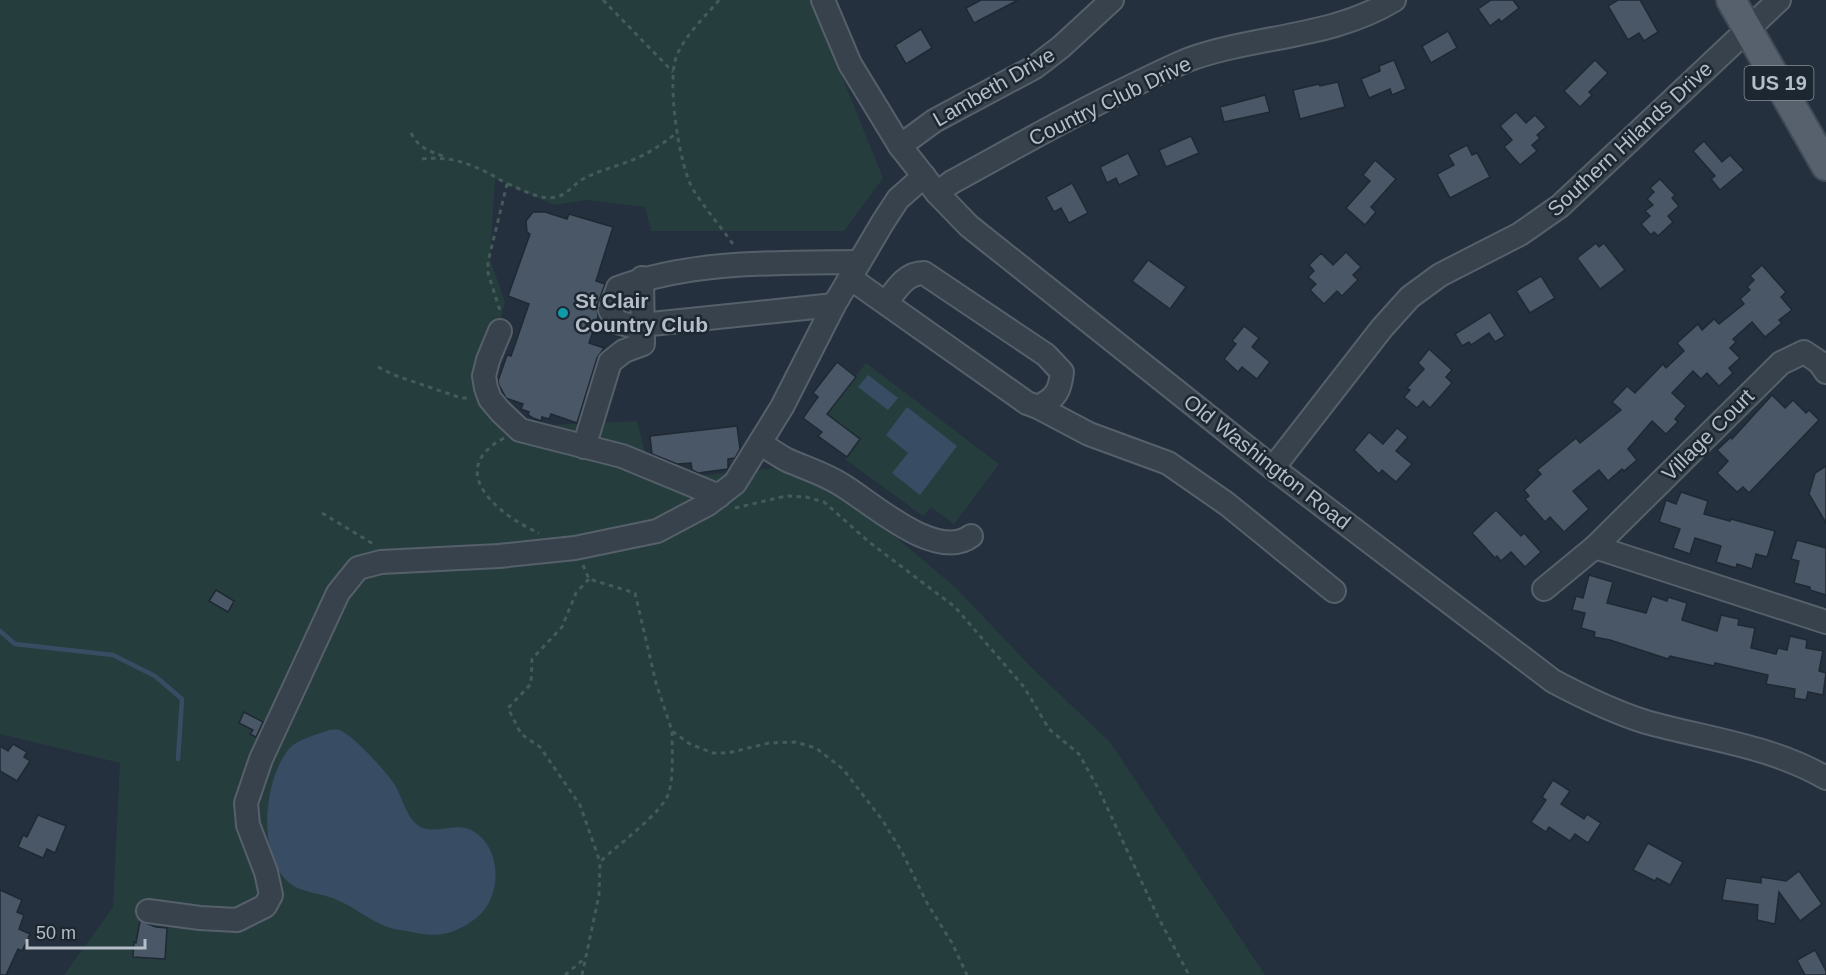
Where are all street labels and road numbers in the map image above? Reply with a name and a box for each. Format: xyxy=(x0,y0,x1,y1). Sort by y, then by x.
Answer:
street label: Lambeth Drive xyxy=(929,42,1059,131)
street label: Country Club Drive xyxy=(1025,51,1195,150)
street label: Southern Hilands Drive xyxy=(1543,57,1716,221)
road number: US 19 xyxy=(1744,66,1814,100)
street label: Village Court xyxy=(1657,384,1758,485)
street label: Old Washington Road xyxy=(1180,390,1355,534)

